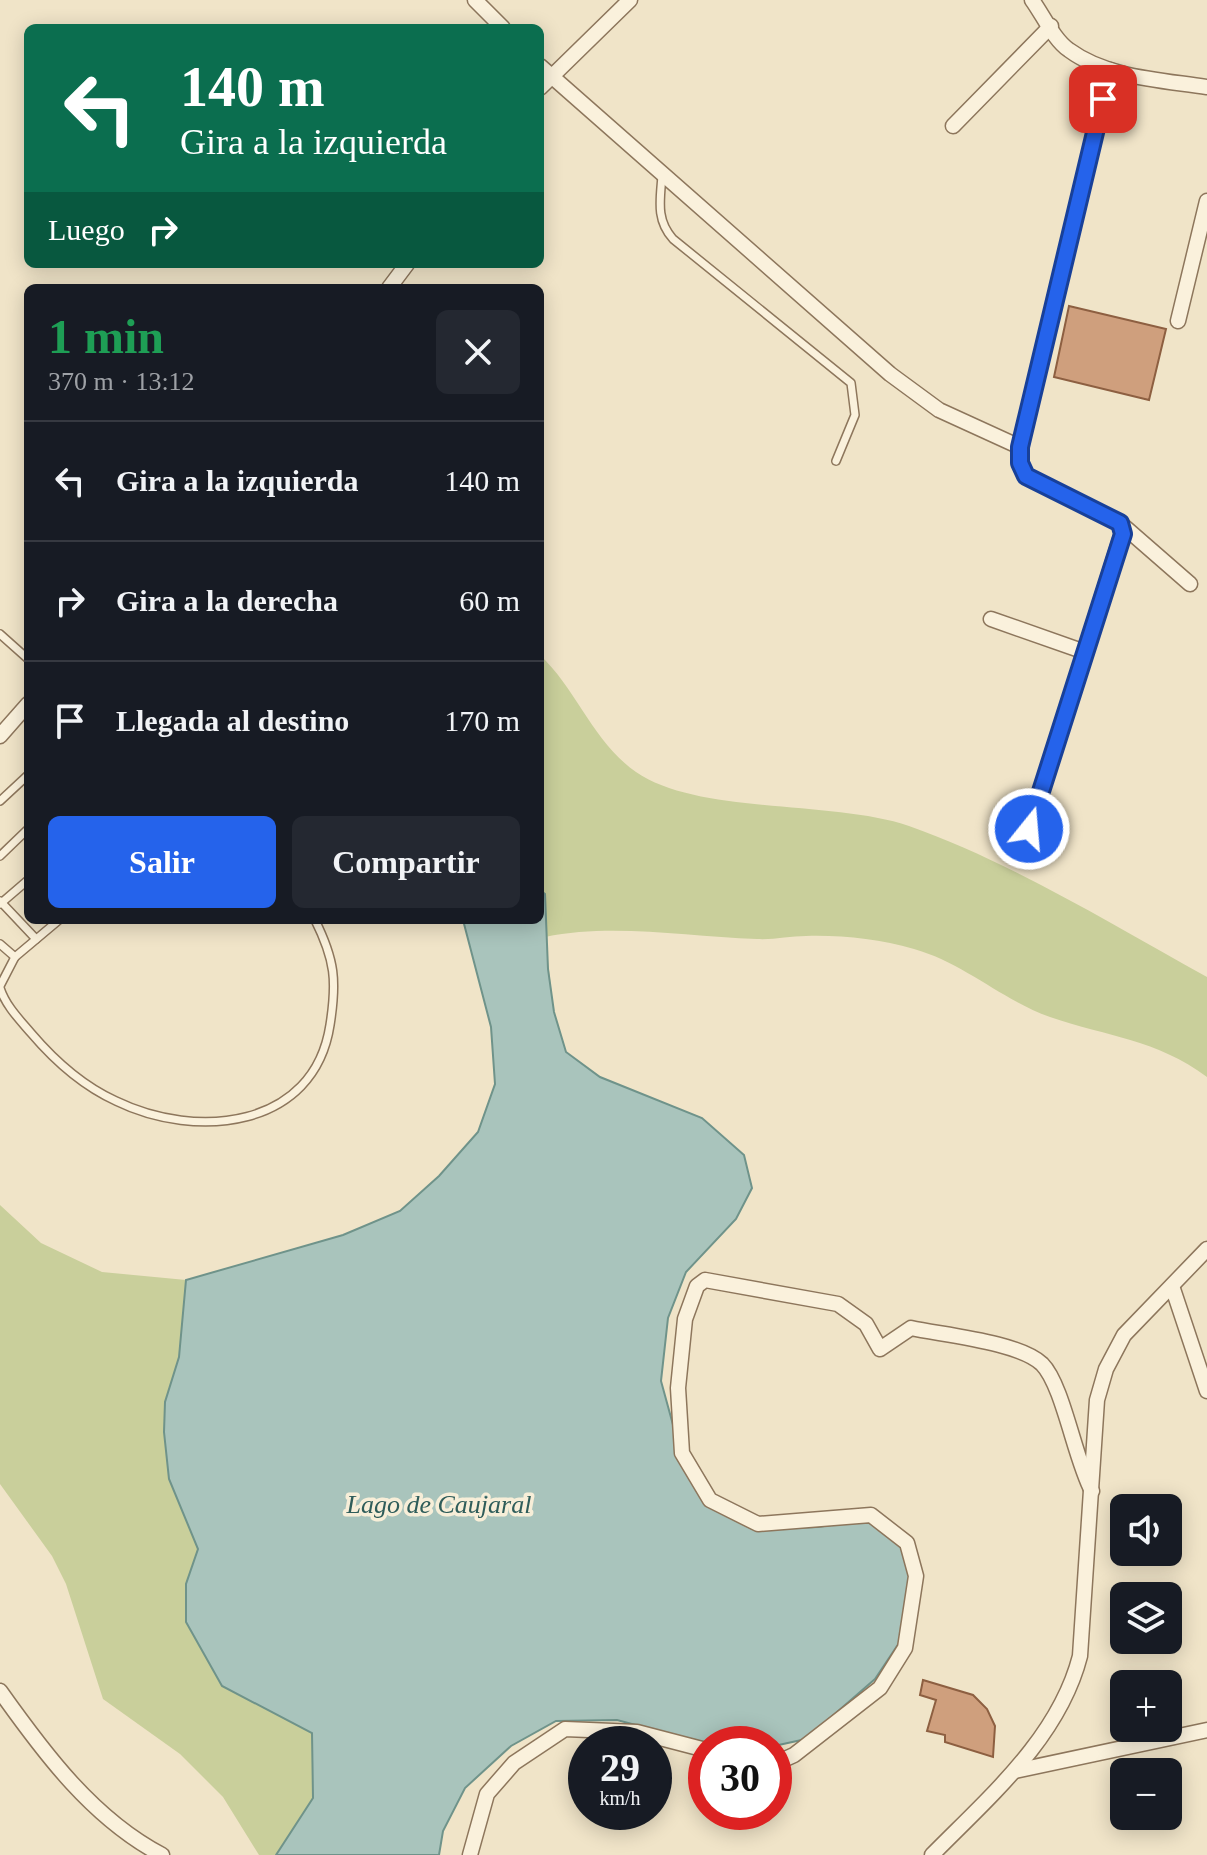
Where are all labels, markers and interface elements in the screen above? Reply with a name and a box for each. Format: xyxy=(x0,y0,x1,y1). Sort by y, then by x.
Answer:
icon: left xyxy=(48,56,152,160)
text: 140 m xyxy=(180,56,325,118)
pin xyxy=(1069,65,1137,133)
icon: arrive xyxy=(1081,77,1125,121)
text: Gira a la izquierda xyxy=(180,122,447,162)
icon: right xyxy=(141,208,185,252)
text: Luego xyxy=(48,213,125,246)
text: 1 min xyxy=(48,310,164,363)
button: close xyxy=(436,310,520,394)
text: 370 m · 13:12 xyxy=(48,367,195,396)
icon: left xyxy=(48,459,92,503)
text: Gira a la izquierda xyxy=(116,464,359,497)
text: 140 m xyxy=(444,464,520,497)
icon: right xyxy=(48,579,92,623)
text: Gira a la derecha xyxy=(116,584,338,617)
text: 60 m xyxy=(459,584,520,617)
icon: arrive xyxy=(48,699,92,743)
text: Llegada al destino xyxy=(116,704,349,737)
text: 170 m xyxy=(444,704,520,737)
position arrow xyxy=(987,787,1071,871)
button: Salir xyxy=(48,816,276,908)
button: Compartir xyxy=(292,816,520,908)
water label: Lago de Caujaral xyxy=(346,1490,531,1519)
map controls xyxy=(1110,1494,1182,1830)
button: sound xyxy=(1110,1494,1182,1566)
button: layers xyxy=(1110,1582,1182,1654)
button: + xyxy=(1110,1670,1182,1742)
speed limit sign: 30 xyxy=(688,1726,792,1830)
text: 29 xyxy=(600,1745,640,1790)
button: − xyxy=(1110,1758,1182,1830)
text: km/h xyxy=(599,1787,641,1809)

